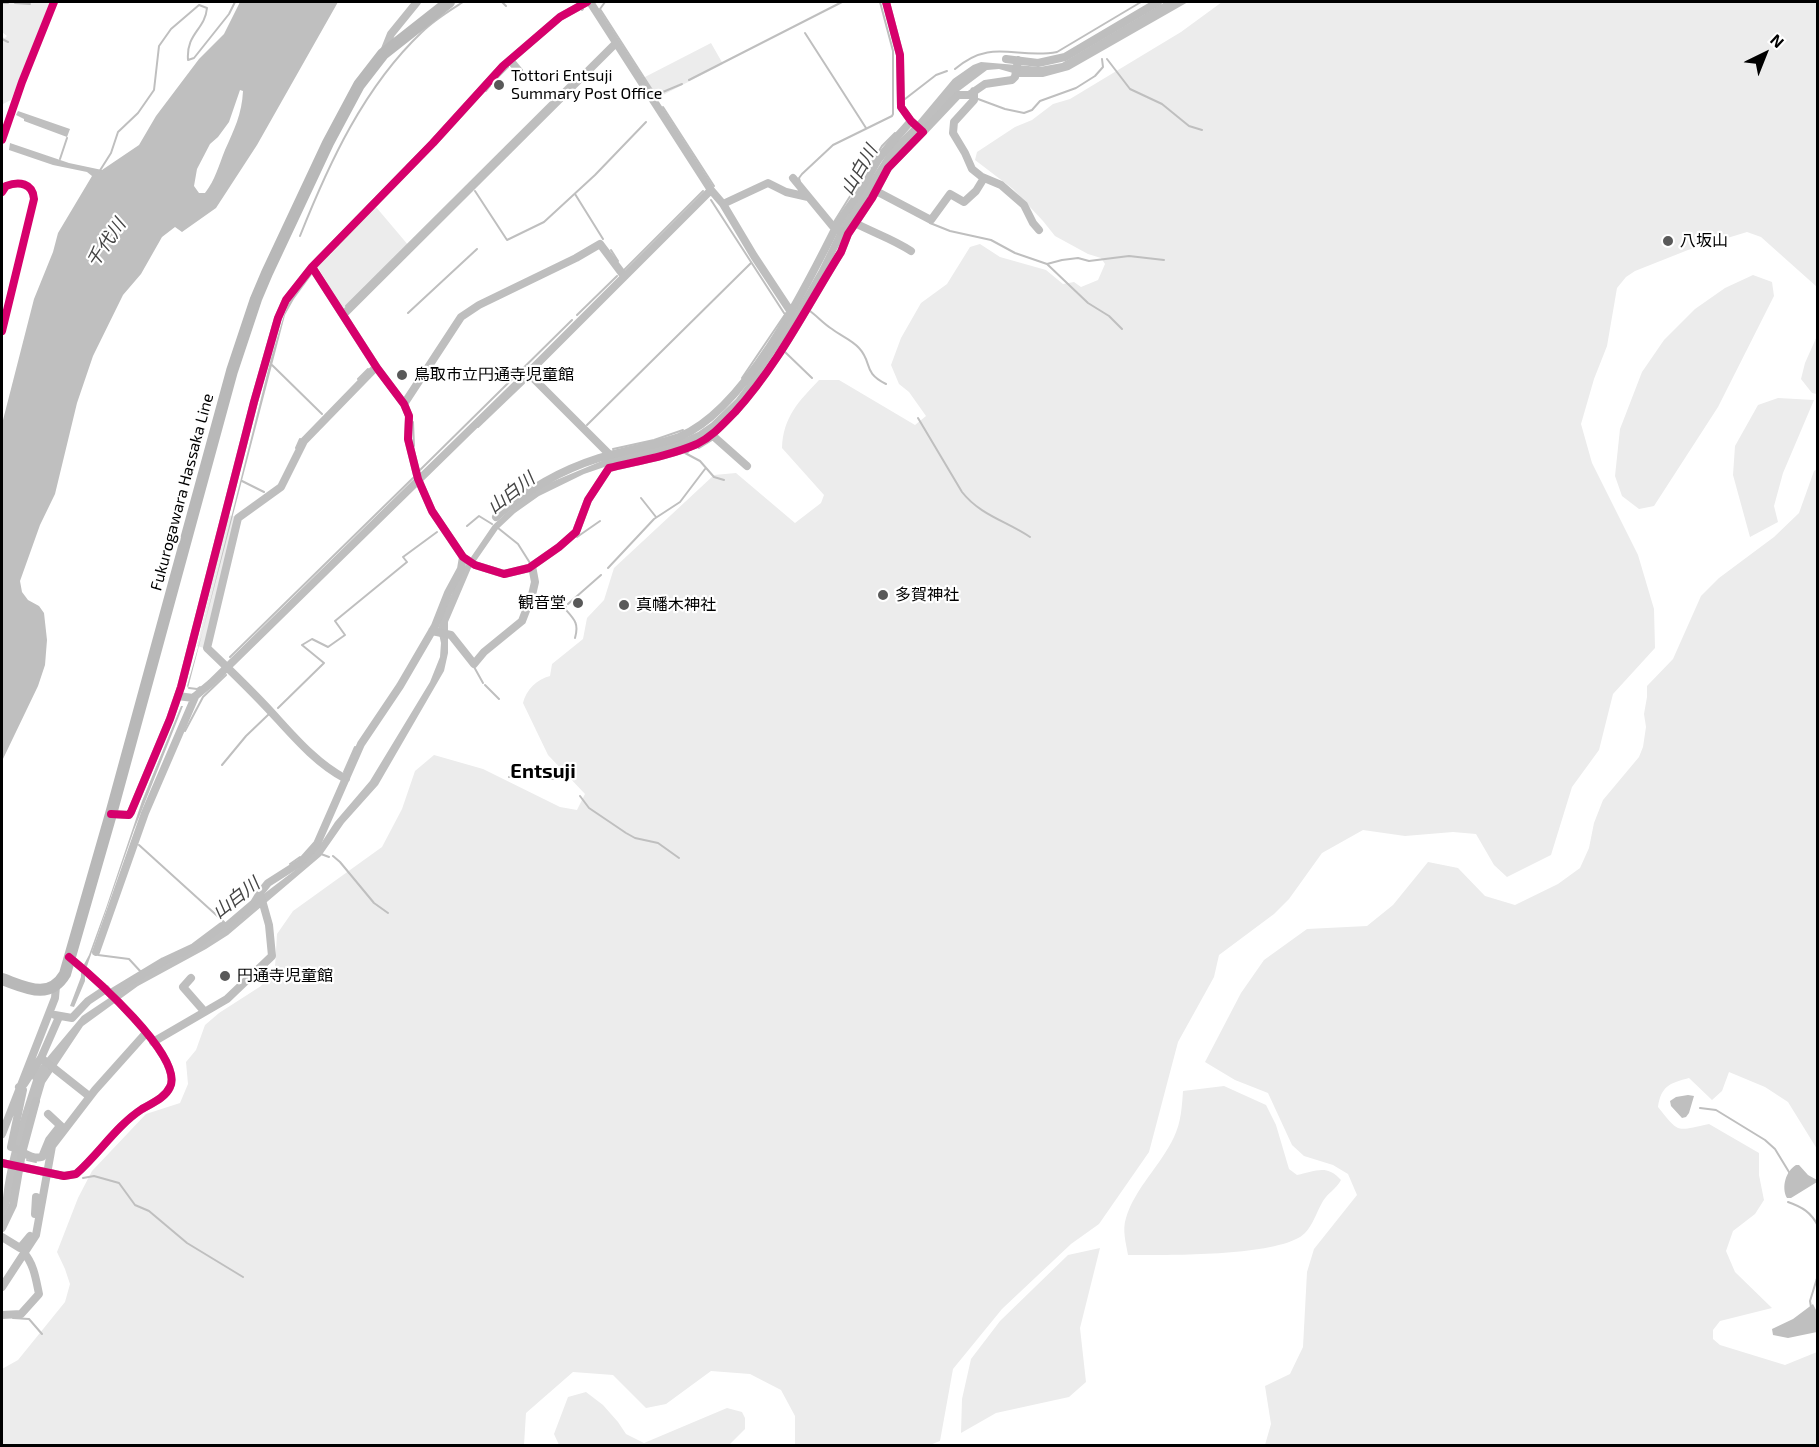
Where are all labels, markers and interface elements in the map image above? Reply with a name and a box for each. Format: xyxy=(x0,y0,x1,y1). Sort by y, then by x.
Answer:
north arrow xyxy=(1735,24,1795,84)
text: N xyxy=(1767,30,1788,51)
place label: Tottori Entsuji Summary Post Office xyxy=(511,66,662,104)
marker: Tottori Entsuji Summary Post Office xyxy=(492,78,506,92)
water label: 山白川 xyxy=(836,141,882,199)
water label: 千代川 xyxy=(82,215,130,271)
place label: 八坂山 xyxy=(1680,231,1728,251)
marker: 八坂山 xyxy=(1661,234,1675,248)
place label: 鳥取市立円通寺児童館 xyxy=(414,365,574,385)
marker: 鳥取市立円通寺児童館 xyxy=(395,368,409,382)
street label: Fukurogawara Hassaka Line xyxy=(146,391,218,593)
water label: 山白川 xyxy=(483,468,539,518)
place label: 多賀神社 xyxy=(895,585,959,605)
marker: 多賀神社 xyxy=(876,588,890,602)
place label: 観音堂 xyxy=(518,593,566,613)
place label: 真幡木神社 xyxy=(636,595,716,615)
marker: 観音堂 xyxy=(571,596,585,610)
marker: 真幡木神社 xyxy=(617,598,631,612)
district label: Entsuji xyxy=(510,759,576,783)
water label: 山白川 xyxy=(208,873,264,923)
place label: 円通寺児童館 xyxy=(237,966,333,986)
marker: 円通寺児童館 xyxy=(218,969,232,983)

